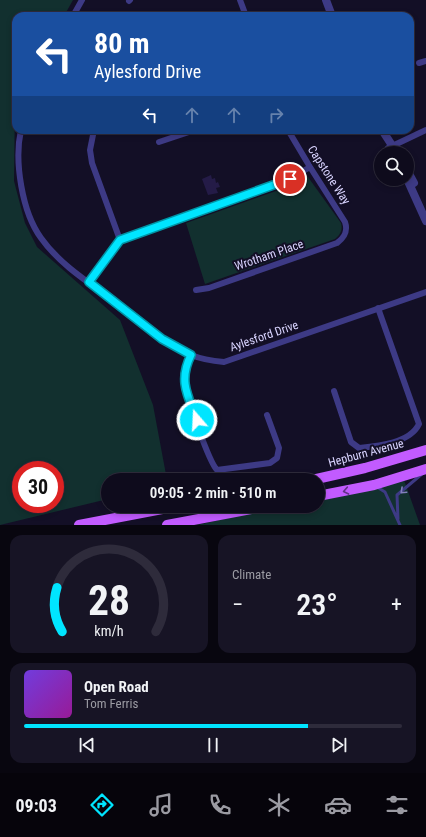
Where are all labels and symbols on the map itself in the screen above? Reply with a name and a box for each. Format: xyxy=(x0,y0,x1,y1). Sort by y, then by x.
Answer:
street label: Capstone Way xyxy=(305,143,353,207)
pin xyxy=(273,162,307,196)
street label: Wrotham Place xyxy=(233,237,306,273)
street label: Aylesford Drive xyxy=(228,318,300,354)
position arrow xyxy=(176,399,218,441)
street label: Hepburn Avenue xyxy=(327,436,406,470)
speed limit sign: 30 xyxy=(12,461,64,513)
one-way arrow xyxy=(343,486,349,494)
one-way arrow xyxy=(400,486,408,494)

